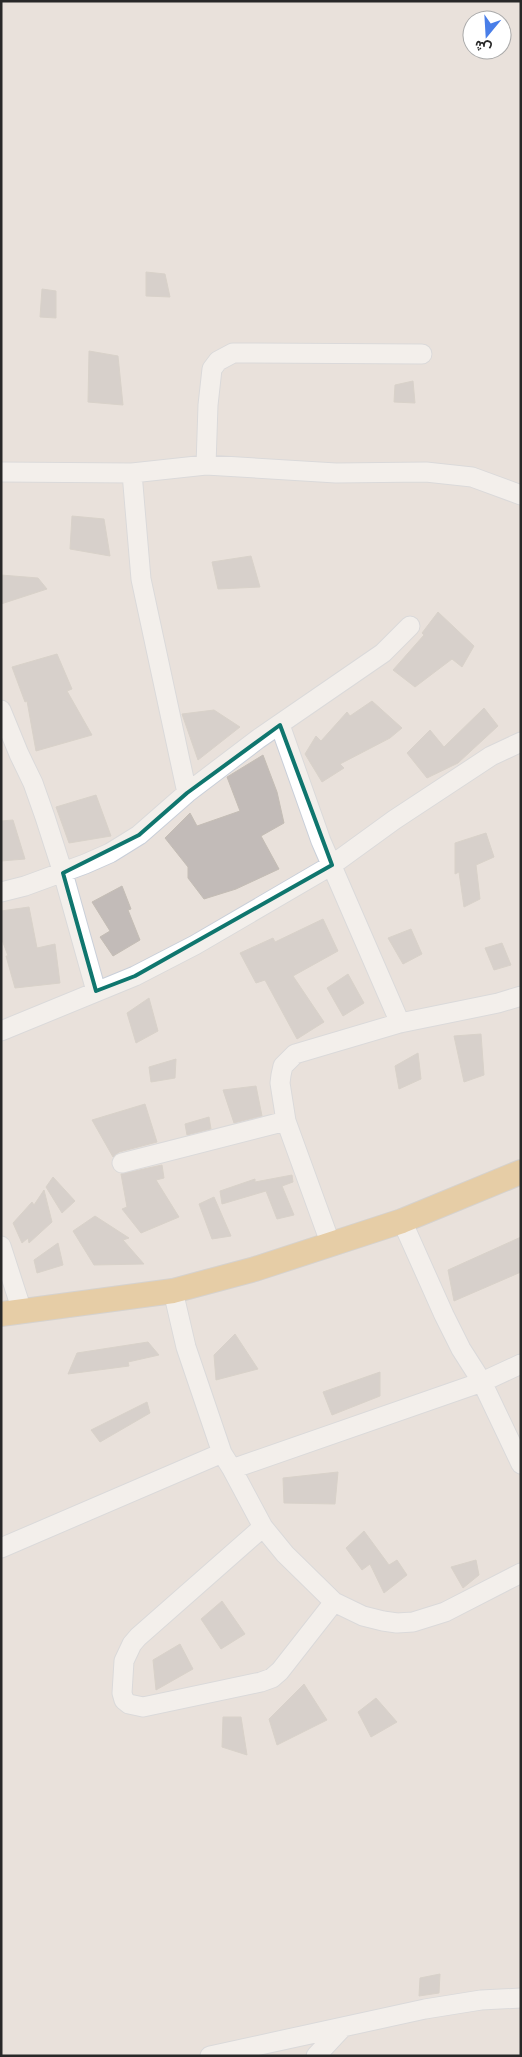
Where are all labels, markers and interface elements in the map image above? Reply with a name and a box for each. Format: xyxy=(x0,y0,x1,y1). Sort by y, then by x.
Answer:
north arrow xyxy=(462,10,512,60)
text: ش xyxy=(472,36,494,59)

